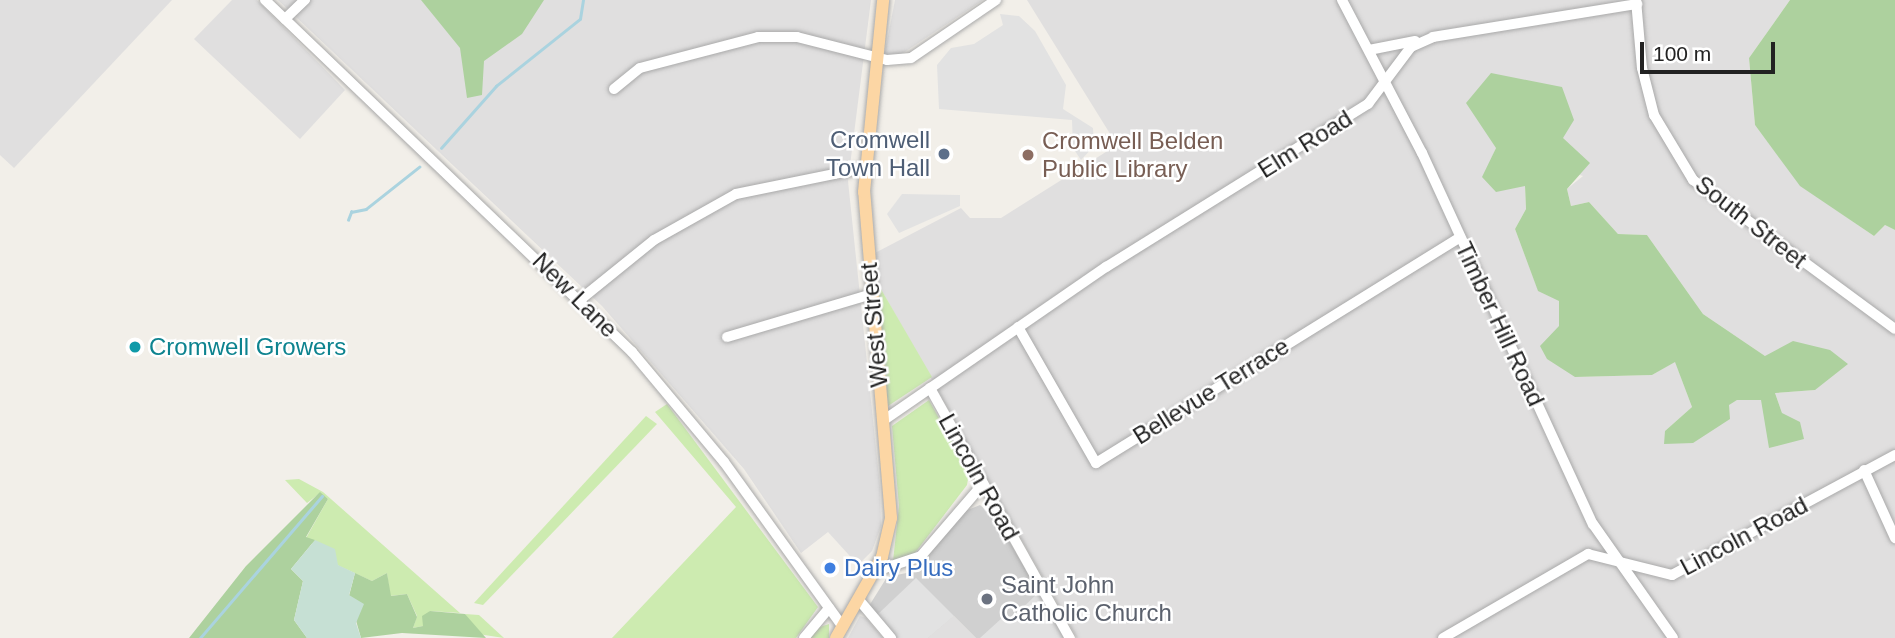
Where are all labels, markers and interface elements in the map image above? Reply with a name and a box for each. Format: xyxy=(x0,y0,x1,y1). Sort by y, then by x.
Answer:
scale bar xyxy=(1643,28,1778,72)
text: 100 m xyxy=(1653,42,1711,65)
street label: Elm Road xyxy=(1253,104,1357,184)
place label: Cromwell Town Hall xyxy=(826,126,930,182)
place label: Cromwell Belden Public Library xyxy=(1042,127,1223,183)
marker: Cromwell Town Hall xyxy=(936,146,952,162)
marker: Cromwell Belden Public Library xyxy=(1020,147,1036,163)
street label: South Street xyxy=(1690,170,1812,274)
street label: Timber Hill Road xyxy=(1449,237,1551,411)
street label: New Lane xyxy=(527,247,623,343)
street label: West Street xyxy=(854,262,894,388)
street label: Bellevue Terrace xyxy=(1128,331,1294,451)
place label: Cromwell Growers xyxy=(149,333,346,361)
marker: Cromwell Growers xyxy=(127,339,143,355)
street label: Lincoln Road xyxy=(932,409,1026,545)
street label: Lincoln Road xyxy=(1675,490,1813,582)
place label: Dairy Plus xyxy=(844,554,953,582)
marker: Dairy Plus xyxy=(822,560,838,576)
place label: Saint John Catholic Church xyxy=(1001,571,1172,627)
marker: Saint John Catholic Church xyxy=(979,591,995,607)

